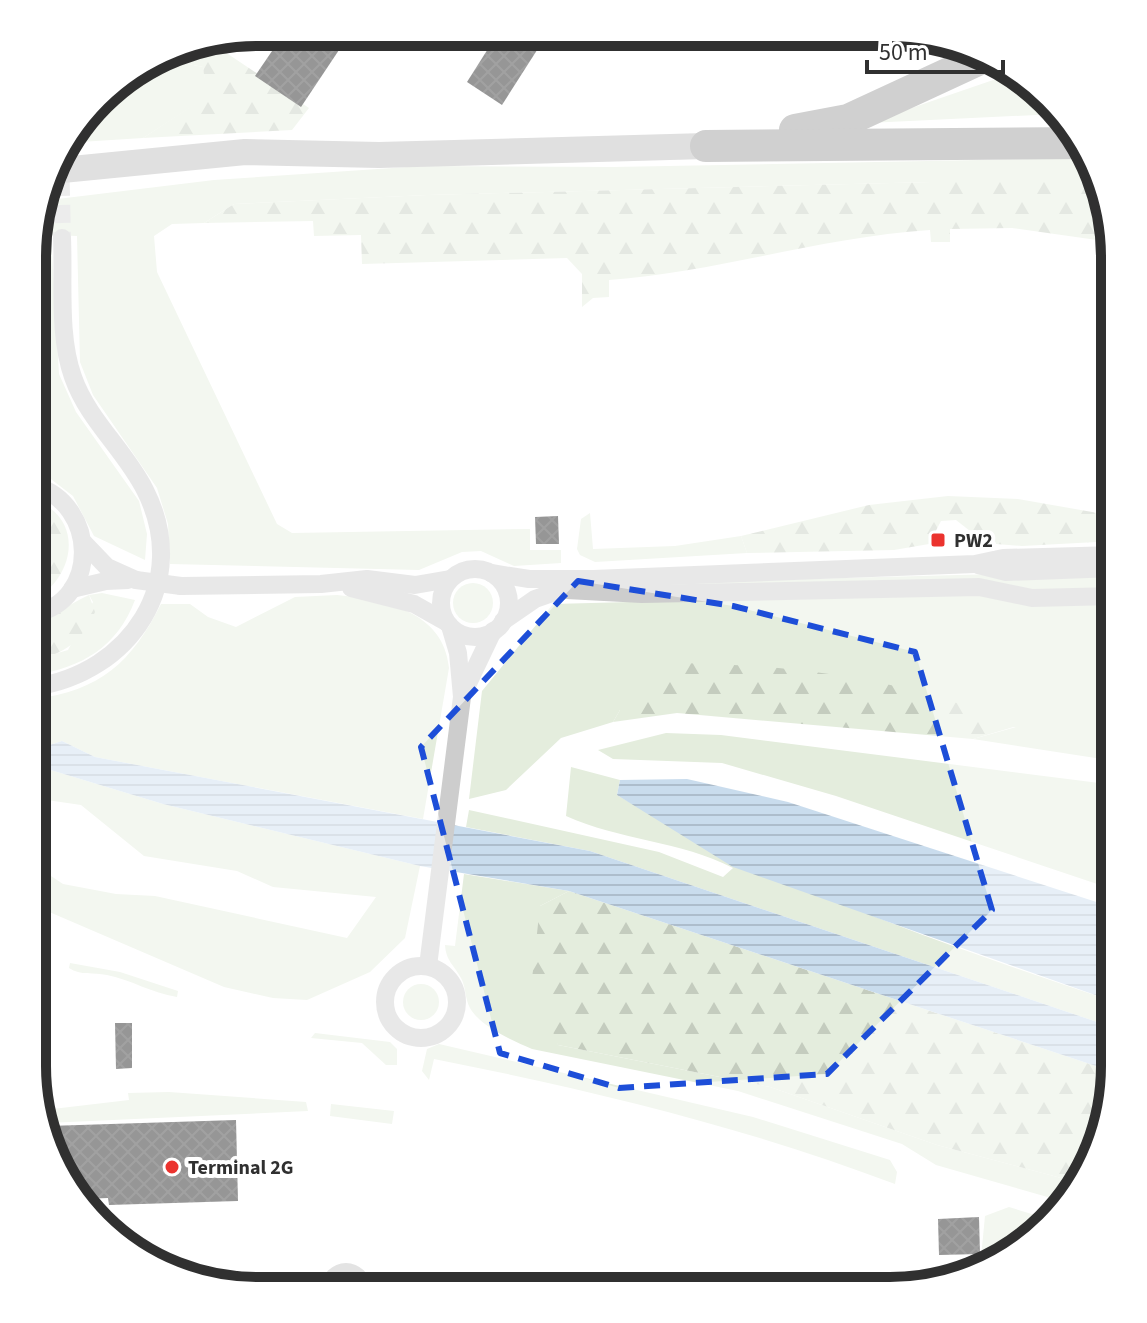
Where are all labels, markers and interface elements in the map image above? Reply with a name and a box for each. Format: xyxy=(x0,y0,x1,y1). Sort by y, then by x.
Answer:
scale bar xyxy=(867,24,1003,74)
text: 50 m xyxy=(879,35,928,70)
place label: PW2 xyxy=(954,527,993,555)
marker: PW2 xyxy=(929,531,947,549)
place label: Terminal 2G xyxy=(188,1154,294,1182)
marker: Terminal 2G xyxy=(163,1158,181,1176)

